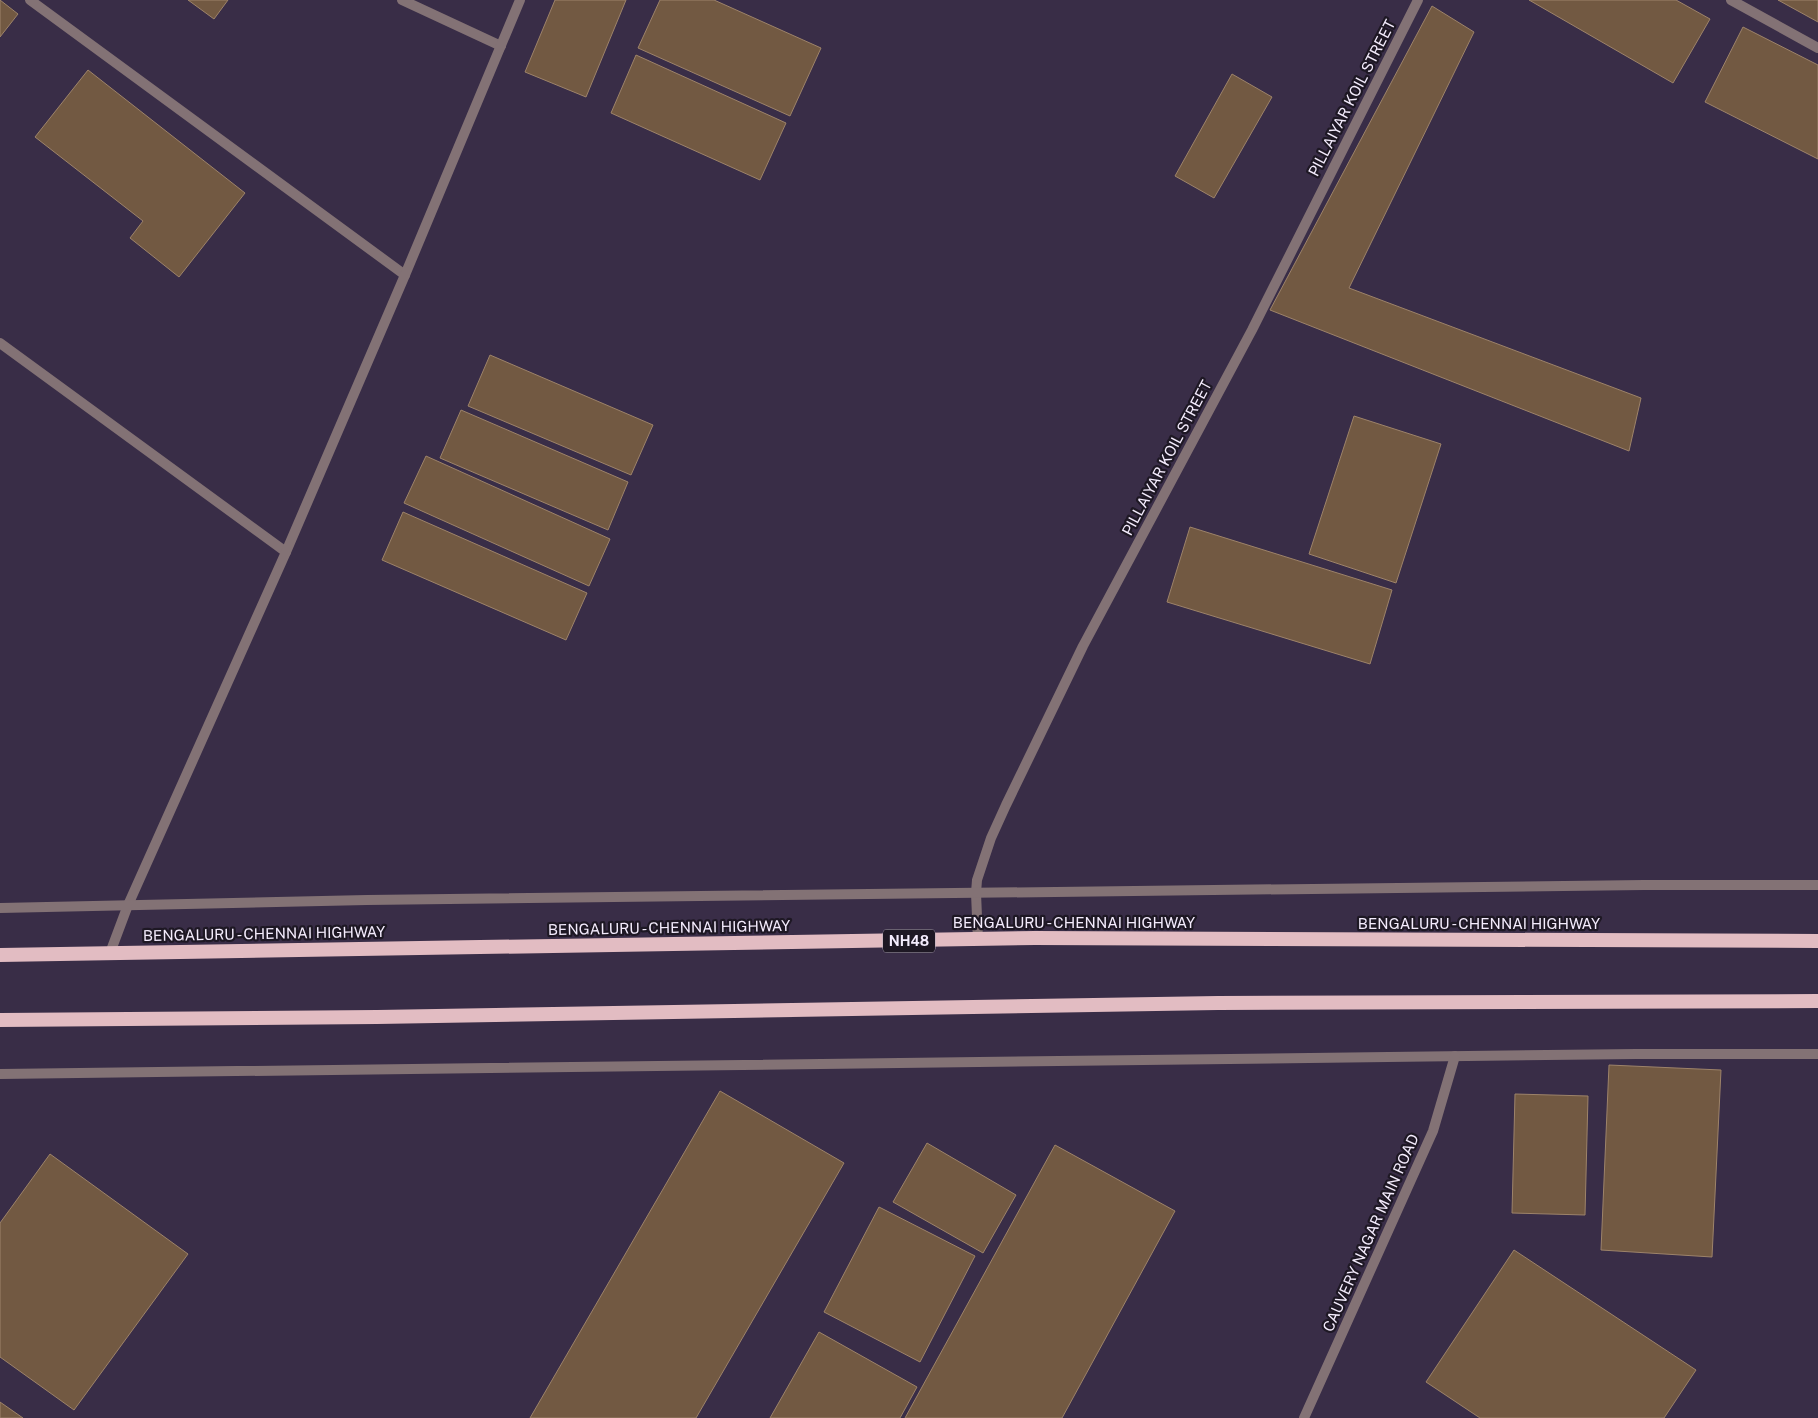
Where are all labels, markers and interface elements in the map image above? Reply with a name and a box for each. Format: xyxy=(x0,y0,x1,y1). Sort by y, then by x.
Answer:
street label: PILLAIYAR KOIL STREET xyxy=(1305,17,1398,179)
street label: PILLAIYAR KOIL STREET xyxy=(1118,377,1215,538)
street label: BENGALURU - CHENNAI HIGHWAY xyxy=(953,914,1195,931)
street label: BENGALURU - CHENNAI HIGHWAY xyxy=(1358,915,1600,932)
street label: BENGALURU - CHENNAI HIGHWAY xyxy=(548,917,790,938)
street label: BENGALURU - CHENNAI HIGHWAY xyxy=(143,923,385,944)
road number: NH48 xyxy=(883,929,935,952)
street label: CAUVERY NAGAR MAIN ROAD xyxy=(1319,1131,1422,1334)

